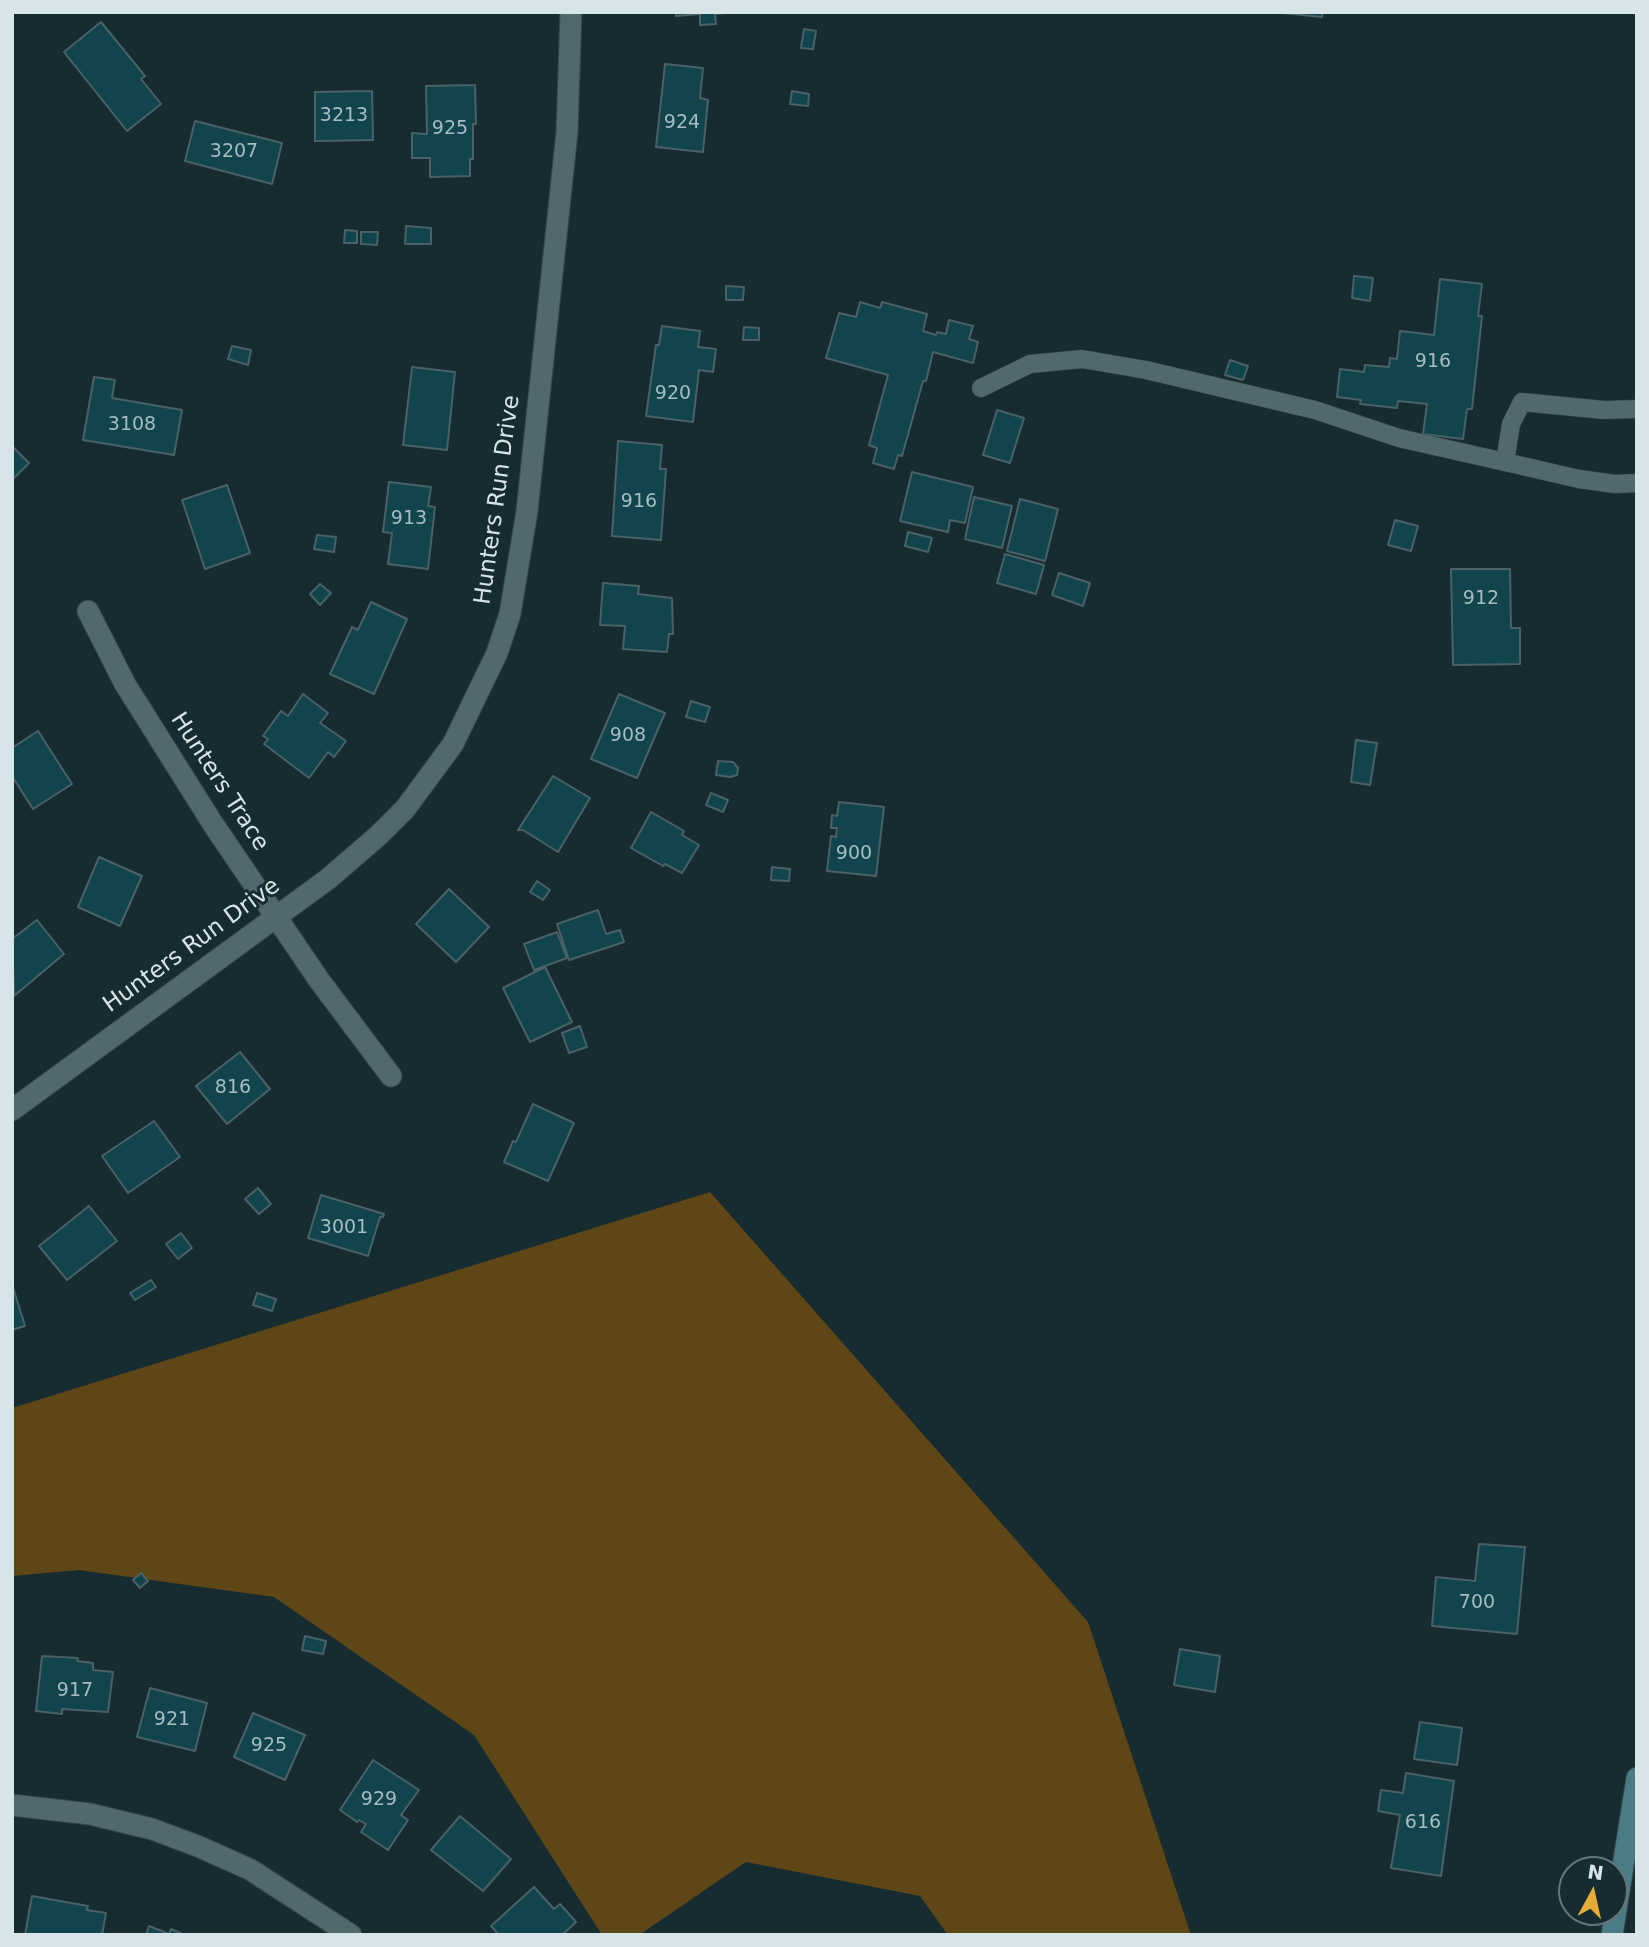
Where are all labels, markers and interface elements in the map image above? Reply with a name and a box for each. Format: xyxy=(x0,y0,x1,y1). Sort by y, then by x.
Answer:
house number: 3213 xyxy=(320,105,368,127)
house number: 924 xyxy=(664,112,700,134)
house number: 925 xyxy=(432,118,468,140)
house number: 3207 xyxy=(210,141,258,163)
house number: 916 xyxy=(1415,351,1451,373)
house number: 920 xyxy=(655,383,691,405)
street label: Hunters Run Drive xyxy=(470,394,526,606)
house number: 3108 xyxy=(108,414,156,436)
house number: 916 xyxy=(621,491,657,513)
house number: 913 xyxy=(391,508,427,530)
house number: 912 xyxy=(1463,588,1499,610)
street label: Hunters Trace xyxy=(164,708,274,856)
house number: 908 xyxy=(610,725,646,747)
house number: 900 xyxy=(836,843,872,865)
street label: Hunters Run Drive xyxy=(98,873,286,1019)
house number: 816 xyxy=(215,1077,251,1099)
house number: 3001 xyxy=(320,1217,368,1239)
house number: 700 xyxy=(1459,1592,1495,1614)
house number: 917 xyxy=(57,1680,93,1702)
house number: 921 xyxy=(154,1709,190,1731)
house number: 925 xyxy=(251,1735,287,1757)
house number: 929 xyxy=(361,1789,397,1811)
house number: 616 xyxy=(1405,1812,1441,1834)
north arrow xyxy=(1558,1856,1628,1926)
text: N xyxy=(1586,1860,1605,1884)

